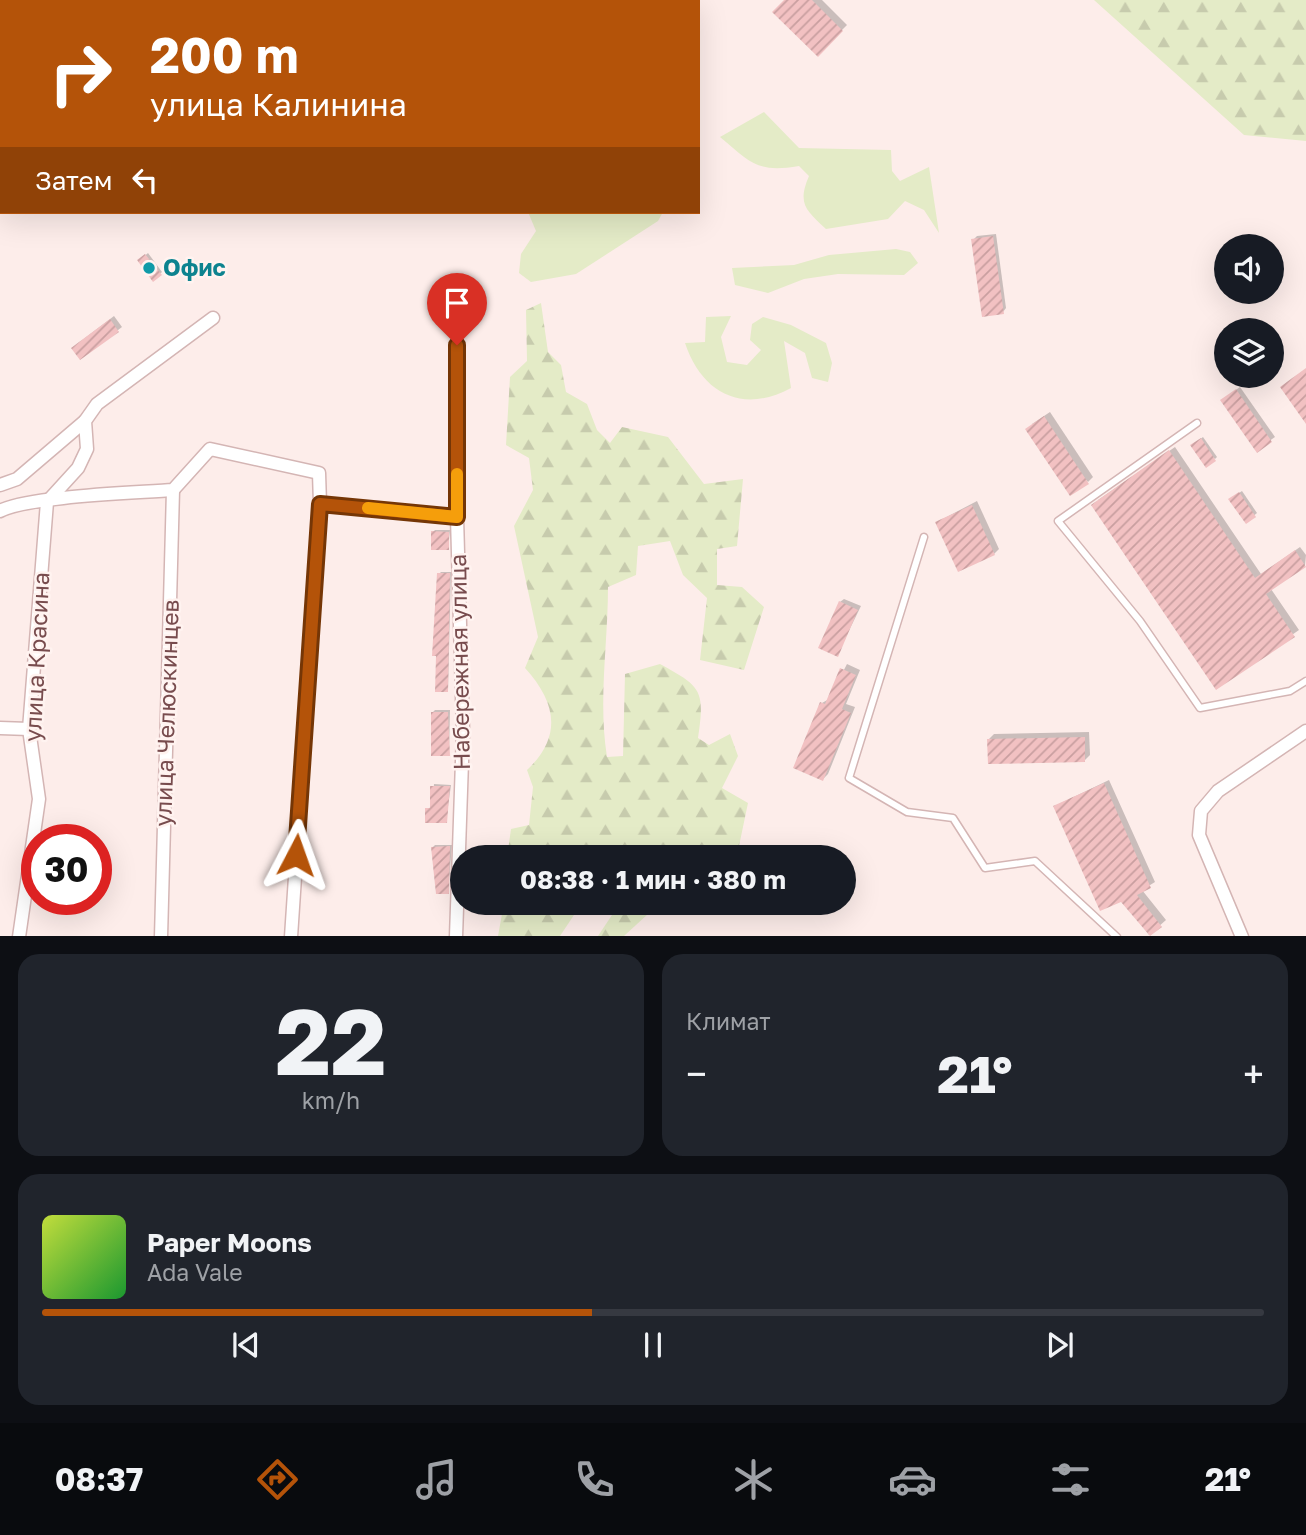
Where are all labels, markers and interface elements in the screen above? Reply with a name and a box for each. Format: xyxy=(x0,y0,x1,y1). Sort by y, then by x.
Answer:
text: 200 m xyxy=(150,25,299,84)
icon: right xyxy=(35,28,126,119)
text: улица Калинина xyxy=(150,85,407,123)
icon: left xyxy=(126,161,164,199)
text: Затем xyxy=(35,165,112,196)
map controls xyxy=(1214,234,1284,388)
button: sound xyxy=(1214,234,1284,304)
place label: Офис xyxy=(163,253,226,281)
marker: Офис xyxy=(141,260,157,276)
pin xyxy=(427,273,487,345)
icon: arrive xyxy=(438,284,476,322)
button: layers xyxy=(1214,318,1284,388)
street label: Набережная улица xyxy=(443,554,475,770)
street label: улица Красина xyxy=(18,571,54,743)
street label: улица Челюскинцев xyxy=(148,599,184,827)
position arrow xyxy=(259,818,333,892)
speed limit sign: 30 xyxy=(21,824,112,915)
text: 08:38 · 1 мин · 380 m xyxy=(520,864,786,895)
text: 22 xyxy=(275,986,387,1095)
text: Климат xyxy=(686,1007,771,1035)
text: 21° xyxy=(937,1042,1013,1104)
text: − xyxy=(686,1051,707,1096)
text: + xyxy=(1243,1051,1264,1096)
text: km/h xyxy=(302,1086,360,1114)
text: Paper Moons xyxy=(147,1227,312,1258)
text: Ada Vale xyxy=(147,1258,243,1286)
icon: previous xyxy=(227,1326,265,1364)
icon: pause xyxy=(634,1326,672,1364)
icon: next xyxy=(1041,1326,1079,1364)
icon: directions xyxy=(253,1455,302,1504)
icon: music xyxy=(412,1455,461,1504)
icon: phone xyxy=(570,1455,619,1504)
icon: climate xyxy=(729,1455,778,1504)
icon: car xyxy=(888,1455,937,1504)
icon: filters xyxy=(1046,1455,1095,1504)
text: 08:37 xyxy=(55,1460,143,1498)
text: 21° xyxy=(1205,1460,1251,1498)

